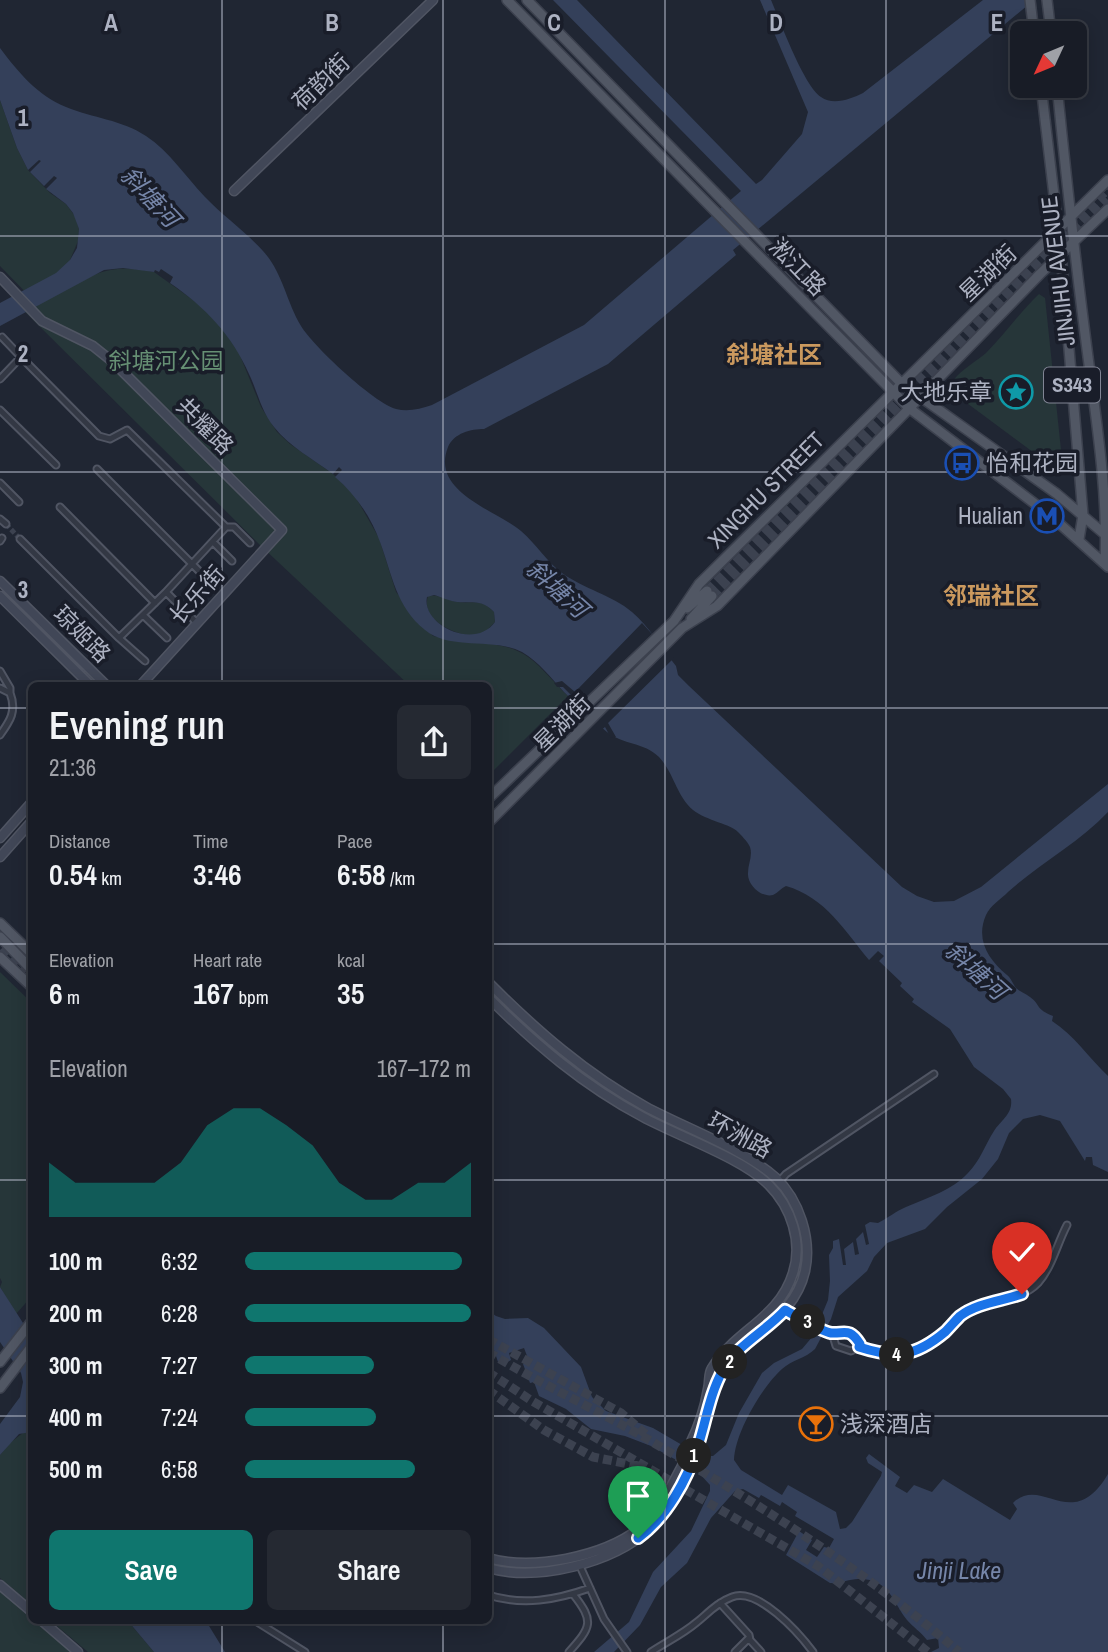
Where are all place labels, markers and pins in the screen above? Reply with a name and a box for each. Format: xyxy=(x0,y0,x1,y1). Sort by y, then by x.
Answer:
place icon: 大地乐章 xyxy=(997,373,1035,411)
place label: 大地乐章 xyxy=(900,376,992,407)
bus stop icon: 怡和花园 xyxy=(943,444,981,482)
place label: 怡和花园 xyxy=(986,447,1078,478)
metro station icon: Hualian xyxy=(1028,497,1066,535)
place label: Hualian xyxy=(958,500,1023,531)
pin xyxy=(992,1222,1052,1294)
pin: 3 xyxy=(790,1304,826,1340)
pin: 4 xyxy=(880,1338,914,1372)
pin: 2 xyxy=(712,1344,748,1380)
bar icon: 浅深酒店 xyxy=(797,1405,835,1443)
place label: 浅深酒店 xyxy=(840,1408,932,1439)
pin: 1 xyxy=(676,1438,712,1474)
pin xyxy=(608,1466,668,1538)

